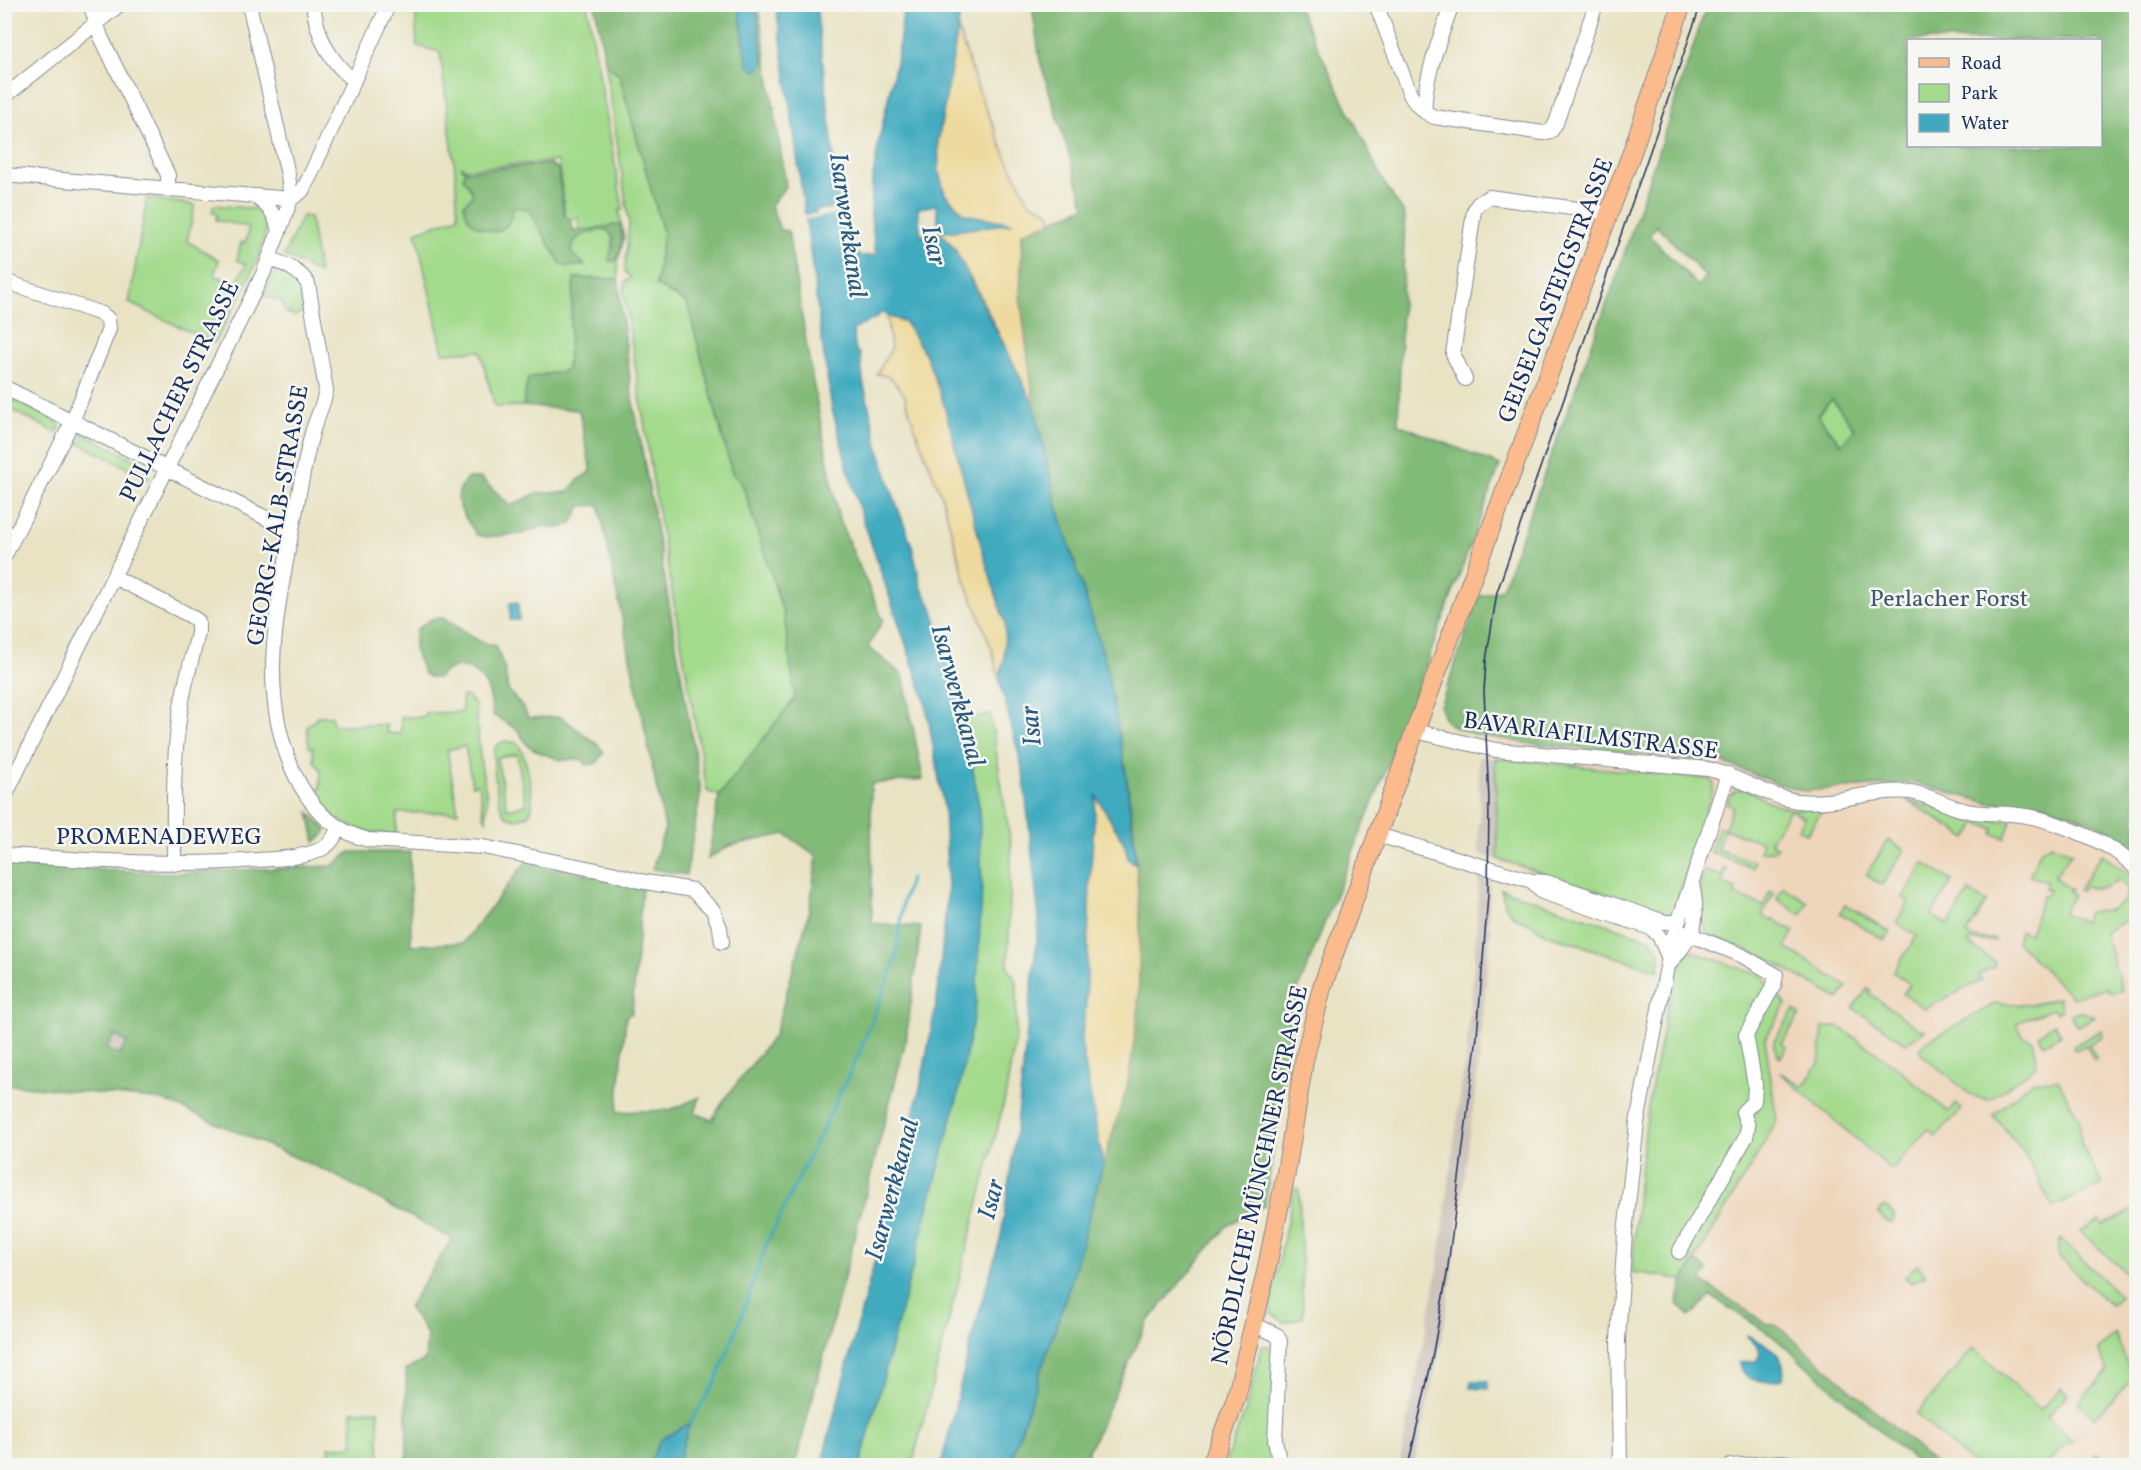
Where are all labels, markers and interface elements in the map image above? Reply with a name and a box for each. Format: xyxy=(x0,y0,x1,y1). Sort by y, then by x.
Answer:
legend xyxy=(1907,39,2102,147)
text: Road xyxy=(1961,52,2002,77)
text: Park xyxy=(1961,82,1998,107)
text: Water xyxy=(1961,112,2009,137)
water label: Isarwerkkanal xyxy=(819,150,875,301)
street label: GEISELGASTEIGSTRASSE xyxy=(1491,153,1623,428)
water label: Isar xyxy=(911,222,955,269)
street label: PULLACHER STRASSE xyxy=(112,275,249,508)
street label: GEORG-KALB-STRASSE xyxy=(239,382,319,648)
park label: Perlacher Forst xyxy=(1870,583,2028,617)
water label: Isarwerkkanal xyxy=(921,620,994,771)
water label: Isar xyxy=(1012,704,1052,748)
street label: BAVARIAFILMSTRASSE xyxy=(1461,704,1720,770)
street label: PROMENADEWEG xyxy=(56,821,262,855)
street label: NÖRDLICHE MÜNCHNER STRASSE xyxy=(1204,982,1318,1369)
water label: Isarwerkkanal xyxy=(857,1114,929,1265)
water label: Isar xyxy=(969,1175,1015,1224)

